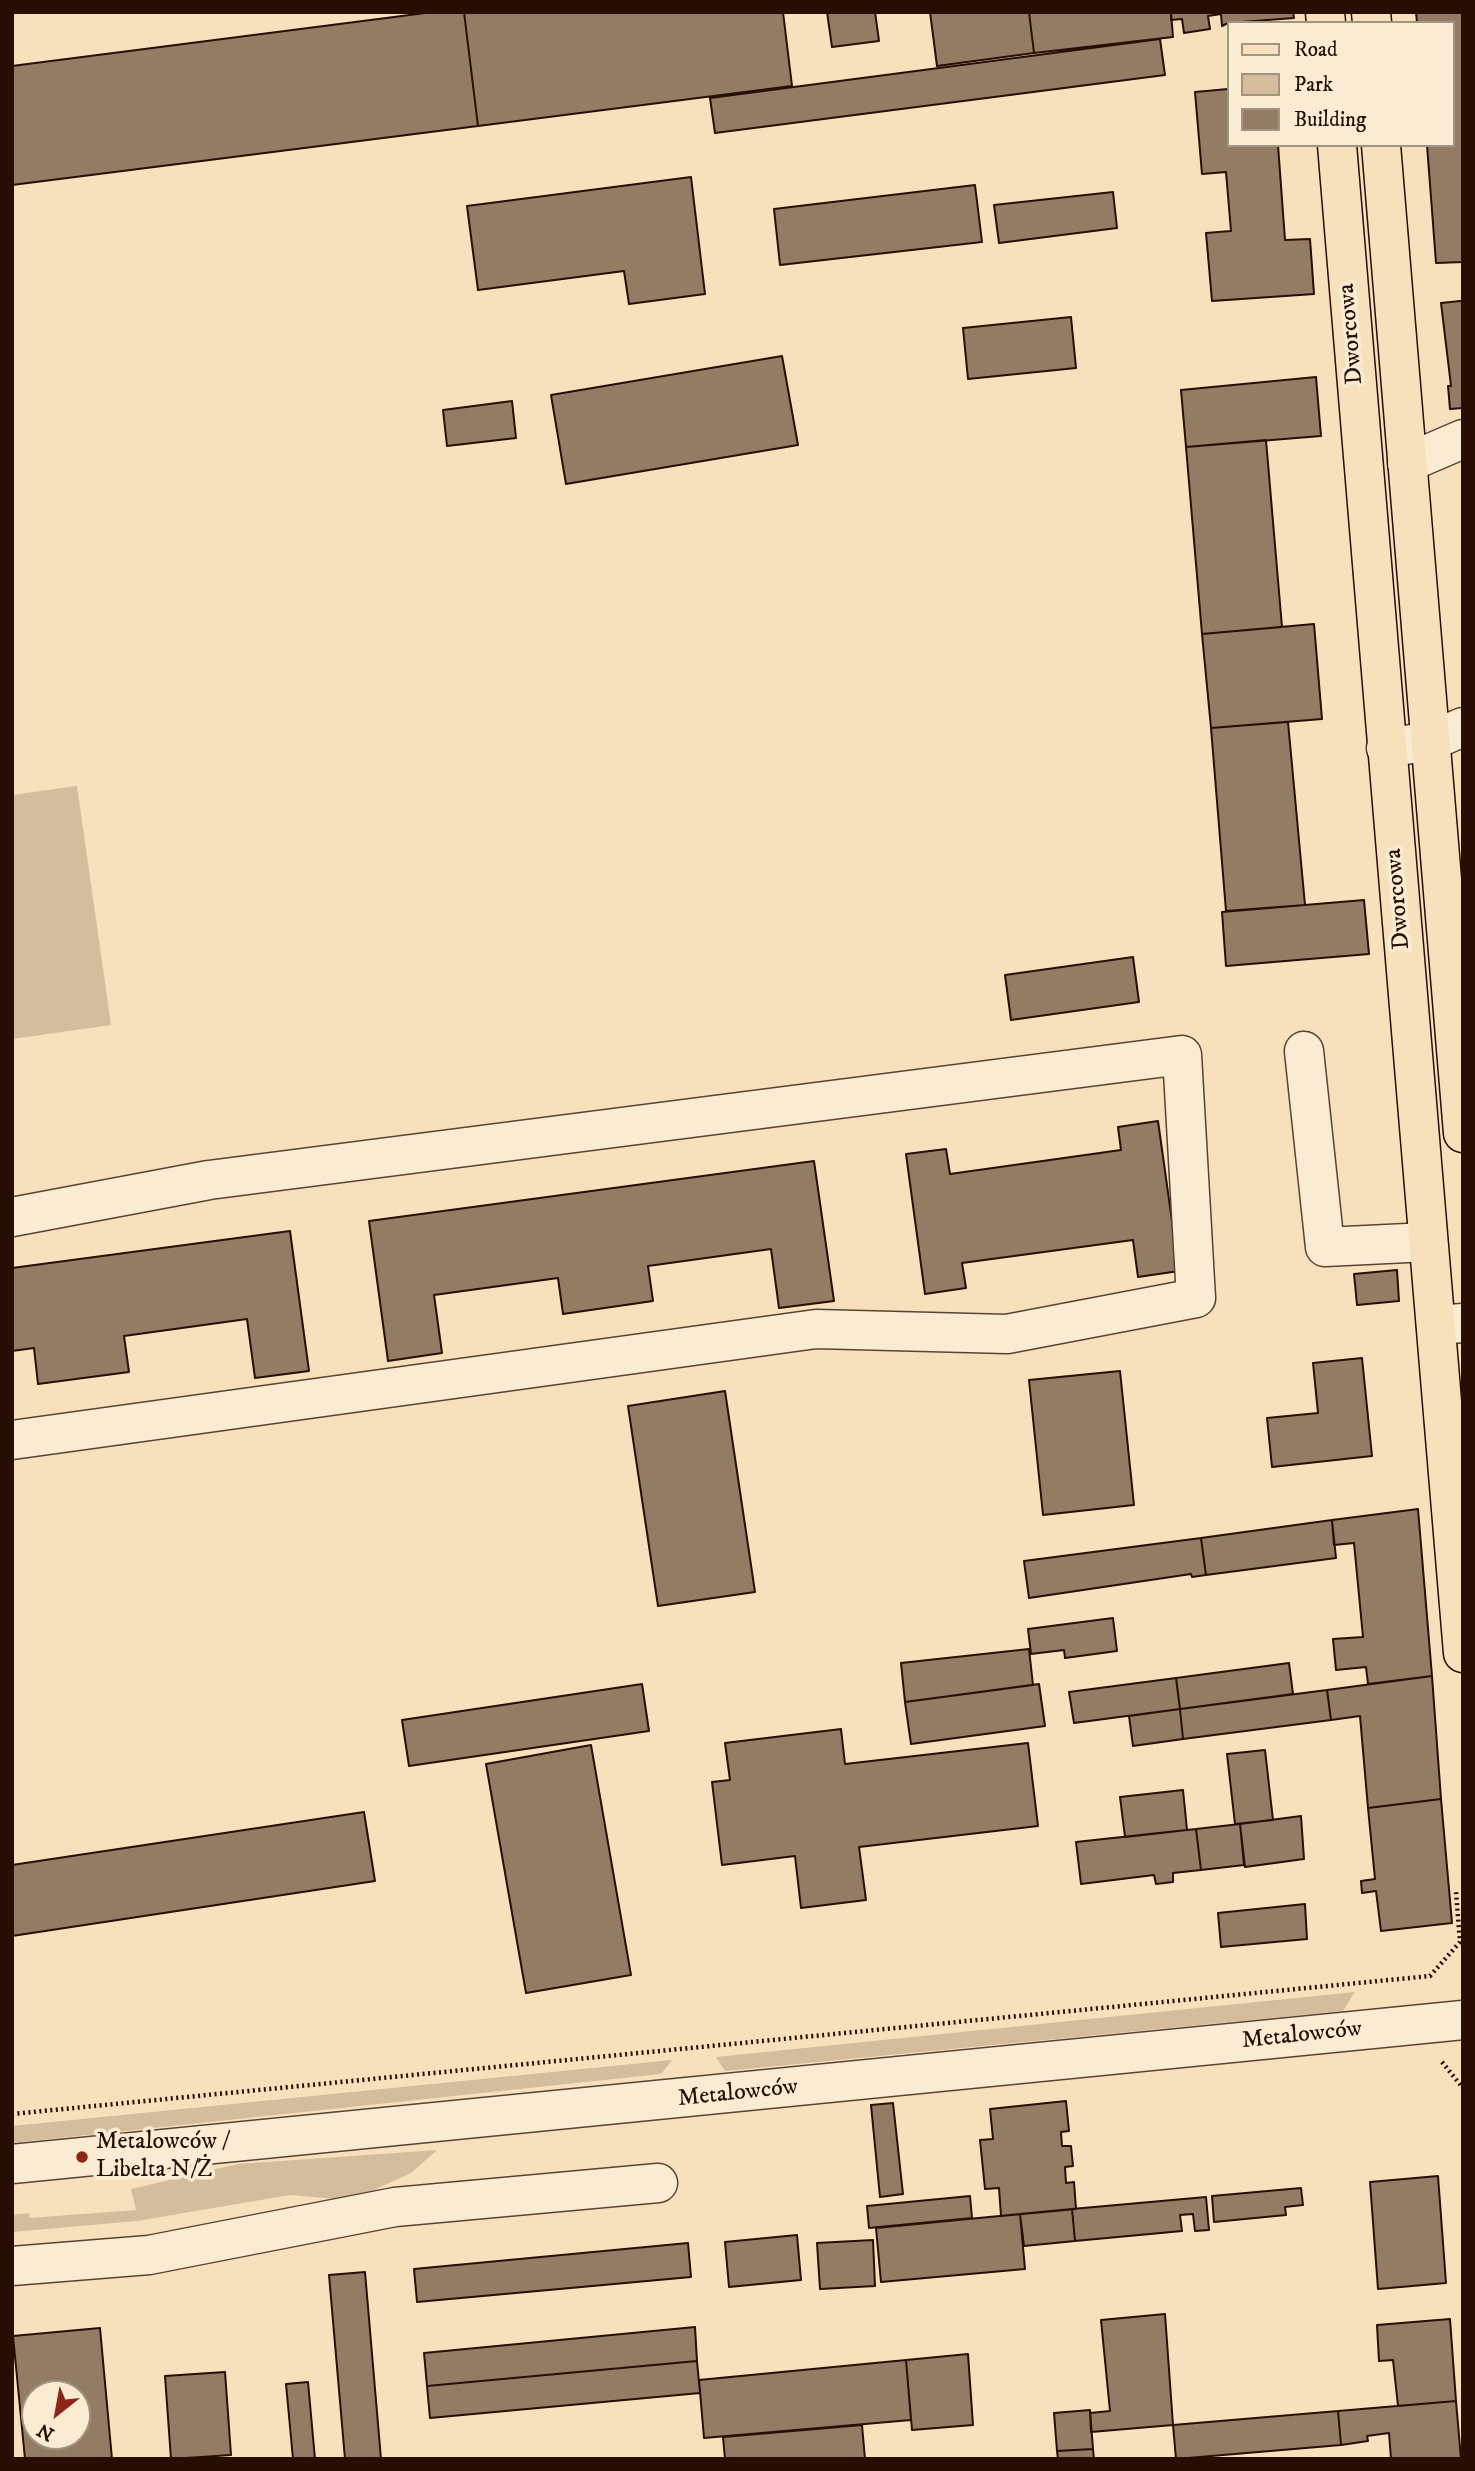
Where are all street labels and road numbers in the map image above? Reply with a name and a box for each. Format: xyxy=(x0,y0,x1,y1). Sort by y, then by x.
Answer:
street label: Dworcowa xyxy=(1333,282,1371,386)
street label: Dworcowa xyxy=(1380,847,1418,951)
street label: Metalowców xyxy=(1240,2015,1364,2057)
street label: Metalowców xyxy=(676,2073,800,2115)

